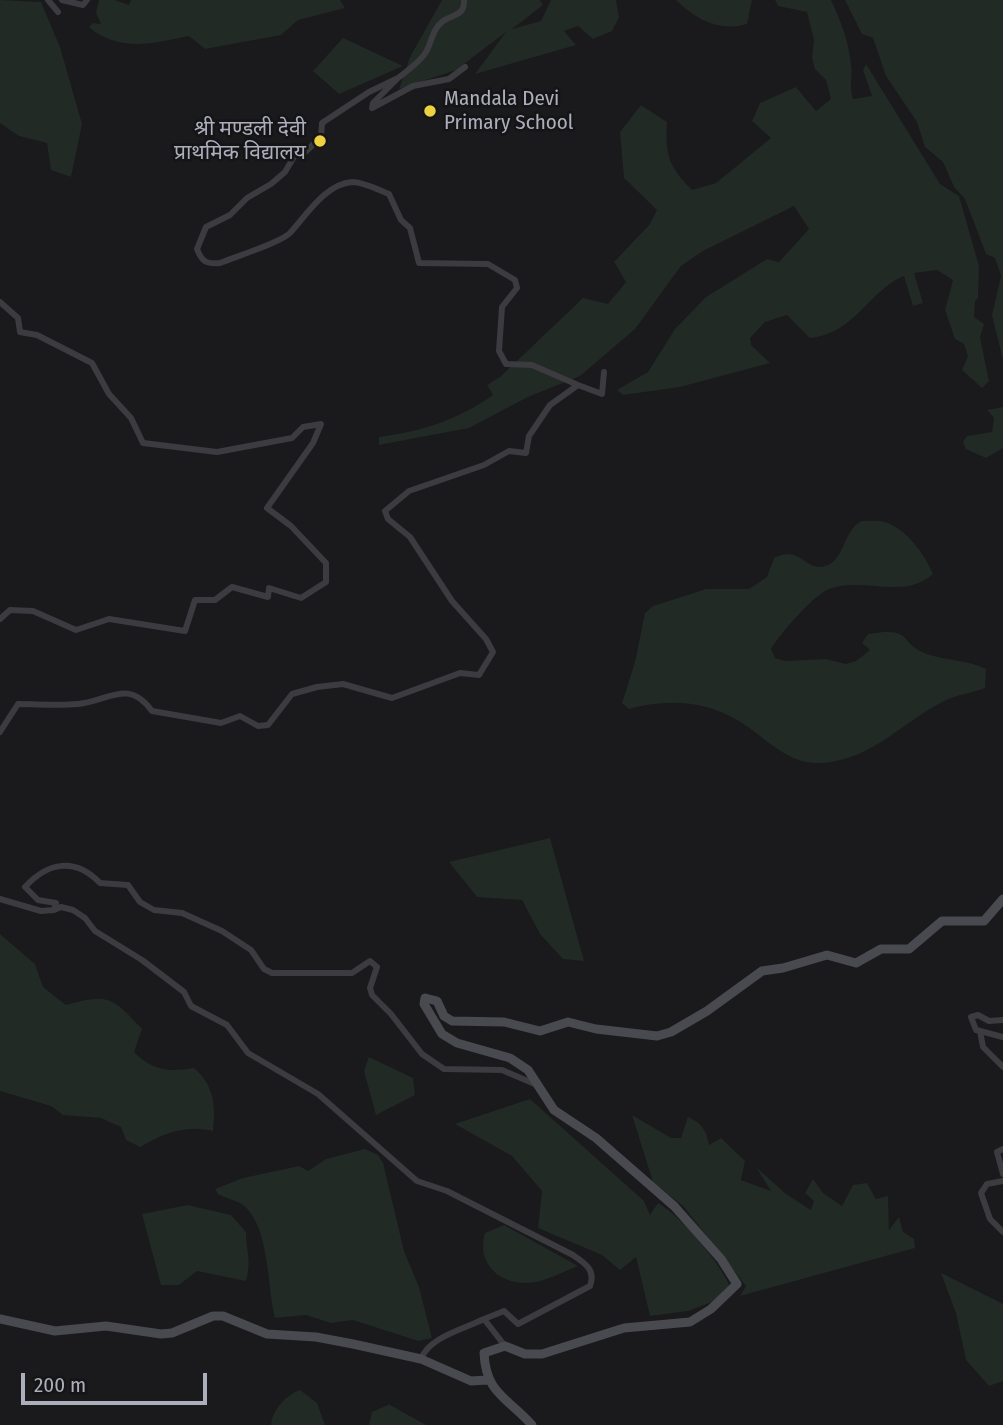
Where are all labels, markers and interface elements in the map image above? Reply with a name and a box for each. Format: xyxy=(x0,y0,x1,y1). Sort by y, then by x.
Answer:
place label: Mandala Devi Primary School xyxy=(444,86,573,136)
marker: Mandala Devi Primary School xyxy=(422,103,438,119)
place label: श्री मण्डली देवी प्राथमिक विद्यालय xyxy=(174,116,306,166)
marker: श्री मण्डली देवी प्राथमिक विद्यालय xyxy=(312,133,328,149)
scale bar xyxy=(24,1358,210,1402)
text: 200 m xyxy=(34,1372,86,1398)

